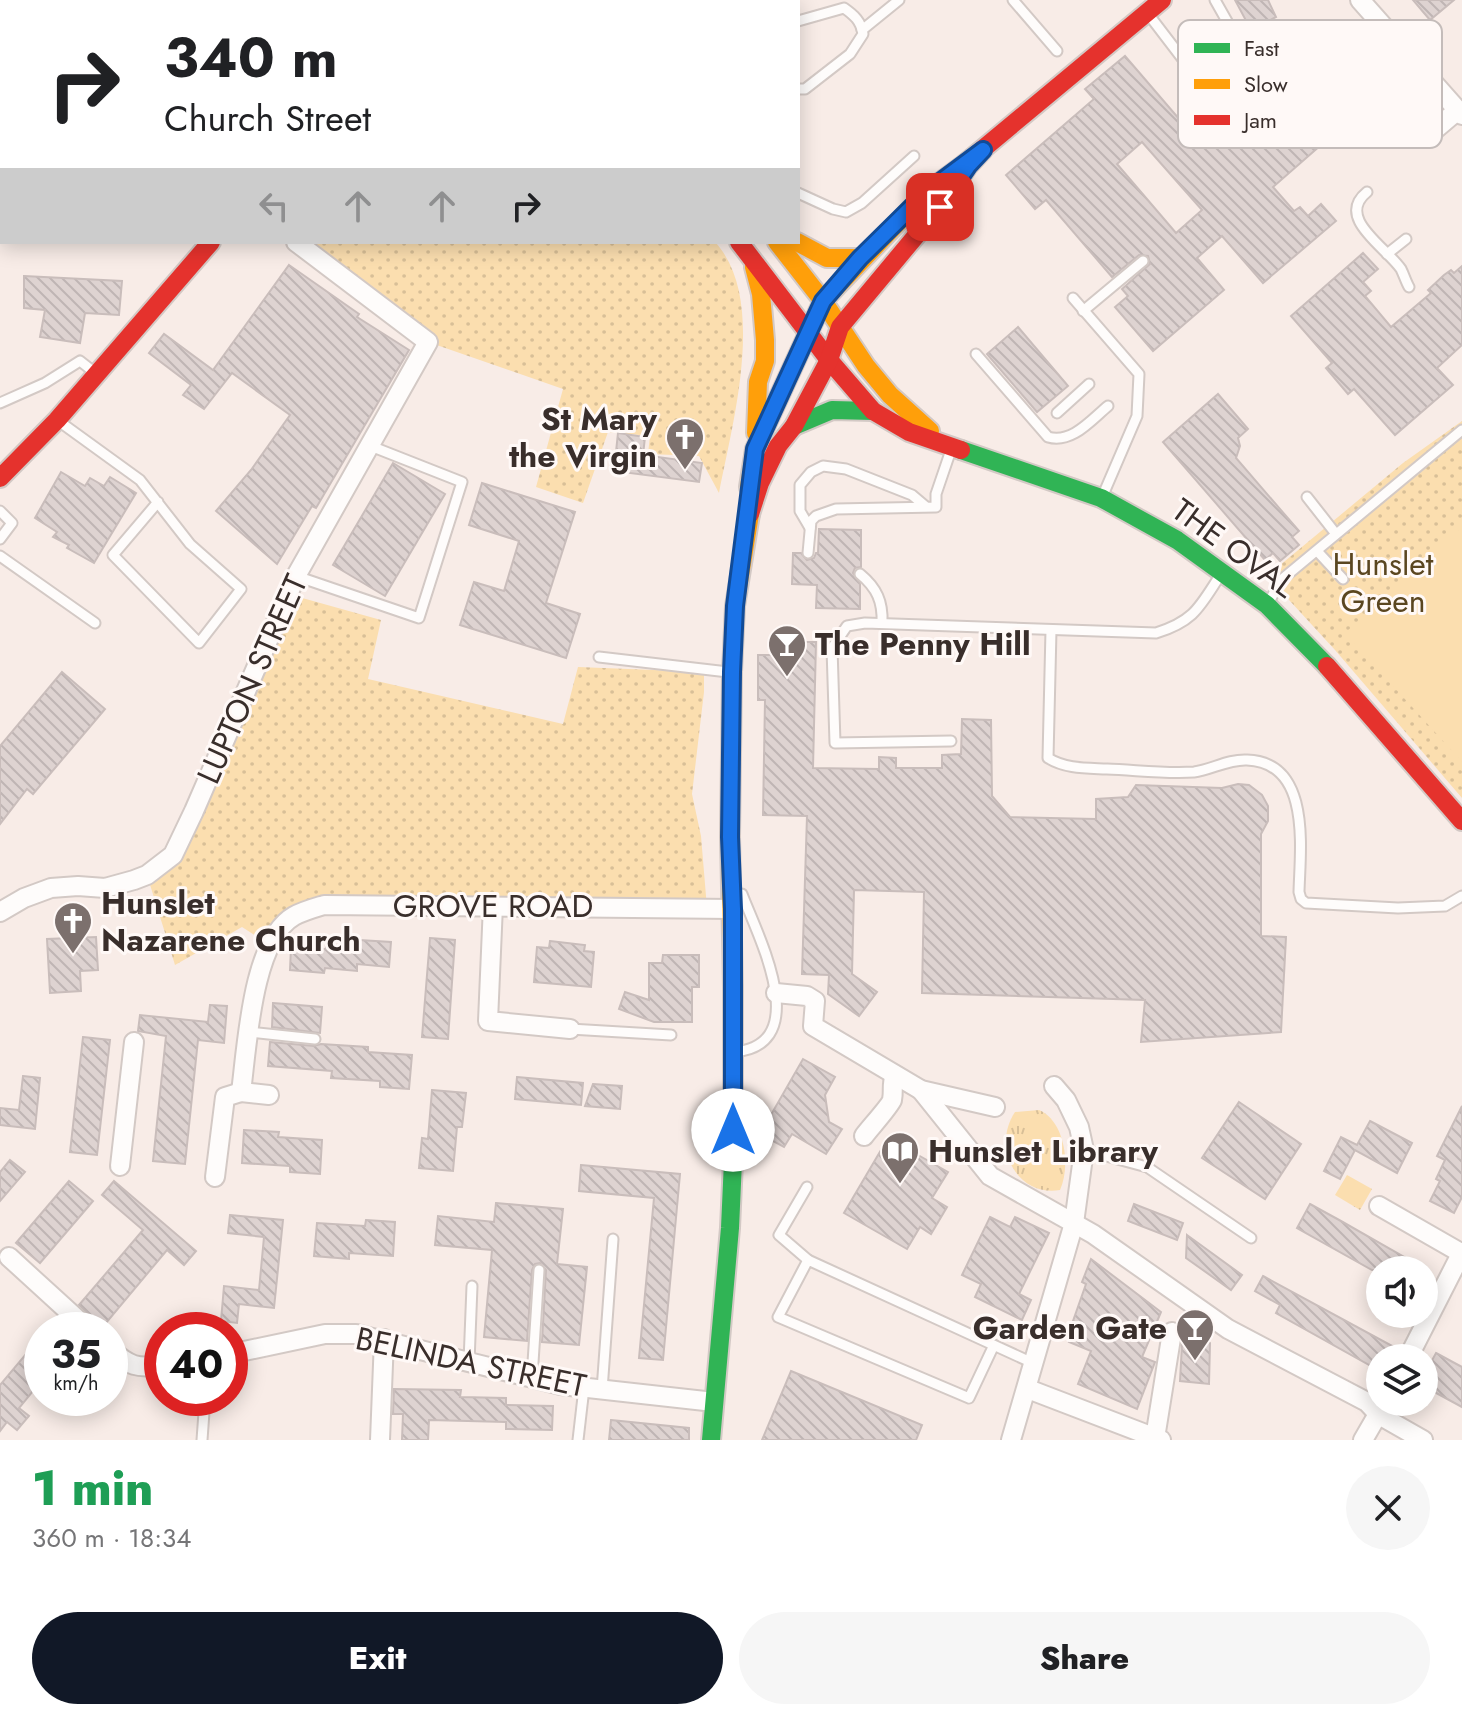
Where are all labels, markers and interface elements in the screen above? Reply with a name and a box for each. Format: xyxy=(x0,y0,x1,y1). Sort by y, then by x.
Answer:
text: 340 m xyxy=(164,17,338,98)
legend xyxy=(1178,20,1442,148)
icon: right xyxy=(32,32,136,136)
text: Fast xyxy=(1244,32,1280,64)
text: Slow xyxy=(1244,68,1288,100)
text: Church Street xyxy=(164,92,371,144)
text: Jam xyxy=(1241,104,1277,136)
pin xyxy=(906,173,974,241)
icon: left xyxy=(252,184,296,228)
icon: ahead xyxy=(336,184,380,228)
icon: ahead xyxy=(420,184,464,228)
icon: right xyxy=(504,184,548,228)
icon: arrive xyxy=(918,185,962,229)
place label: St Mary the Virgin xyxy=(509,396,657,479)
church icon: St Mary the Virgin xyxy=(664,416,706,471)
street label: THE OVAL xyxy=(1163,487,1306,609)
park label: Hunslet Green xyxy=(1333,541,1434,624)
street label: LUPTON STREET xyxy=(185,567,319,791)
place label: The Penny Hill xyxy=(815,621,1031,667)
bar icon: The Penny Hill xyxy=(766,623,808,678)
place label: Hunslet Nazarene Church xyxy=(101,880,361,963)
street label: GROVE ROAD xyxy=(393,883,593,929)
church icon: Hunslet Nazarene Church xyxy=(52,900,94,955)
position arrow xyxy=(691,1088,775,1172)
place label: Hunslet Library xyxy=(928,1128,1158,1174)
library icon: Hunslet Library xyxy=(879,1130,921,1185)
map controls xyxy=(1366,1256,1438,1416)
button: sound xyxy=(1366,1256,1438,1328)
place label: Garden Gate xyxy=(973,1305,1167,1351)
bar icon: Garden Gate xyxy=(1174,1307,1216,1362)
speed limit sign: 40 xyxy=(144,1312,248,1416)
street label: BELINDA STREET xyxy=(352,1315,591,1409)
text: 35 xyxy=(51,1325,101,1383)
button: layers xyxy=(1366,1344,1438,1416)
text: km/h xyxy=(53,1369,99,1398)
text: 1 min xyxy=(32,1454,153,1523)
button: close xyxy=(1346,1466,1430,1550)
text: 360 m · 18:34 xyxy=(32,1519,191,1557)
button: Exit xyxy=(32,1612,723,1704)
button: Share xyxy=(739,1612,1430,1704)

